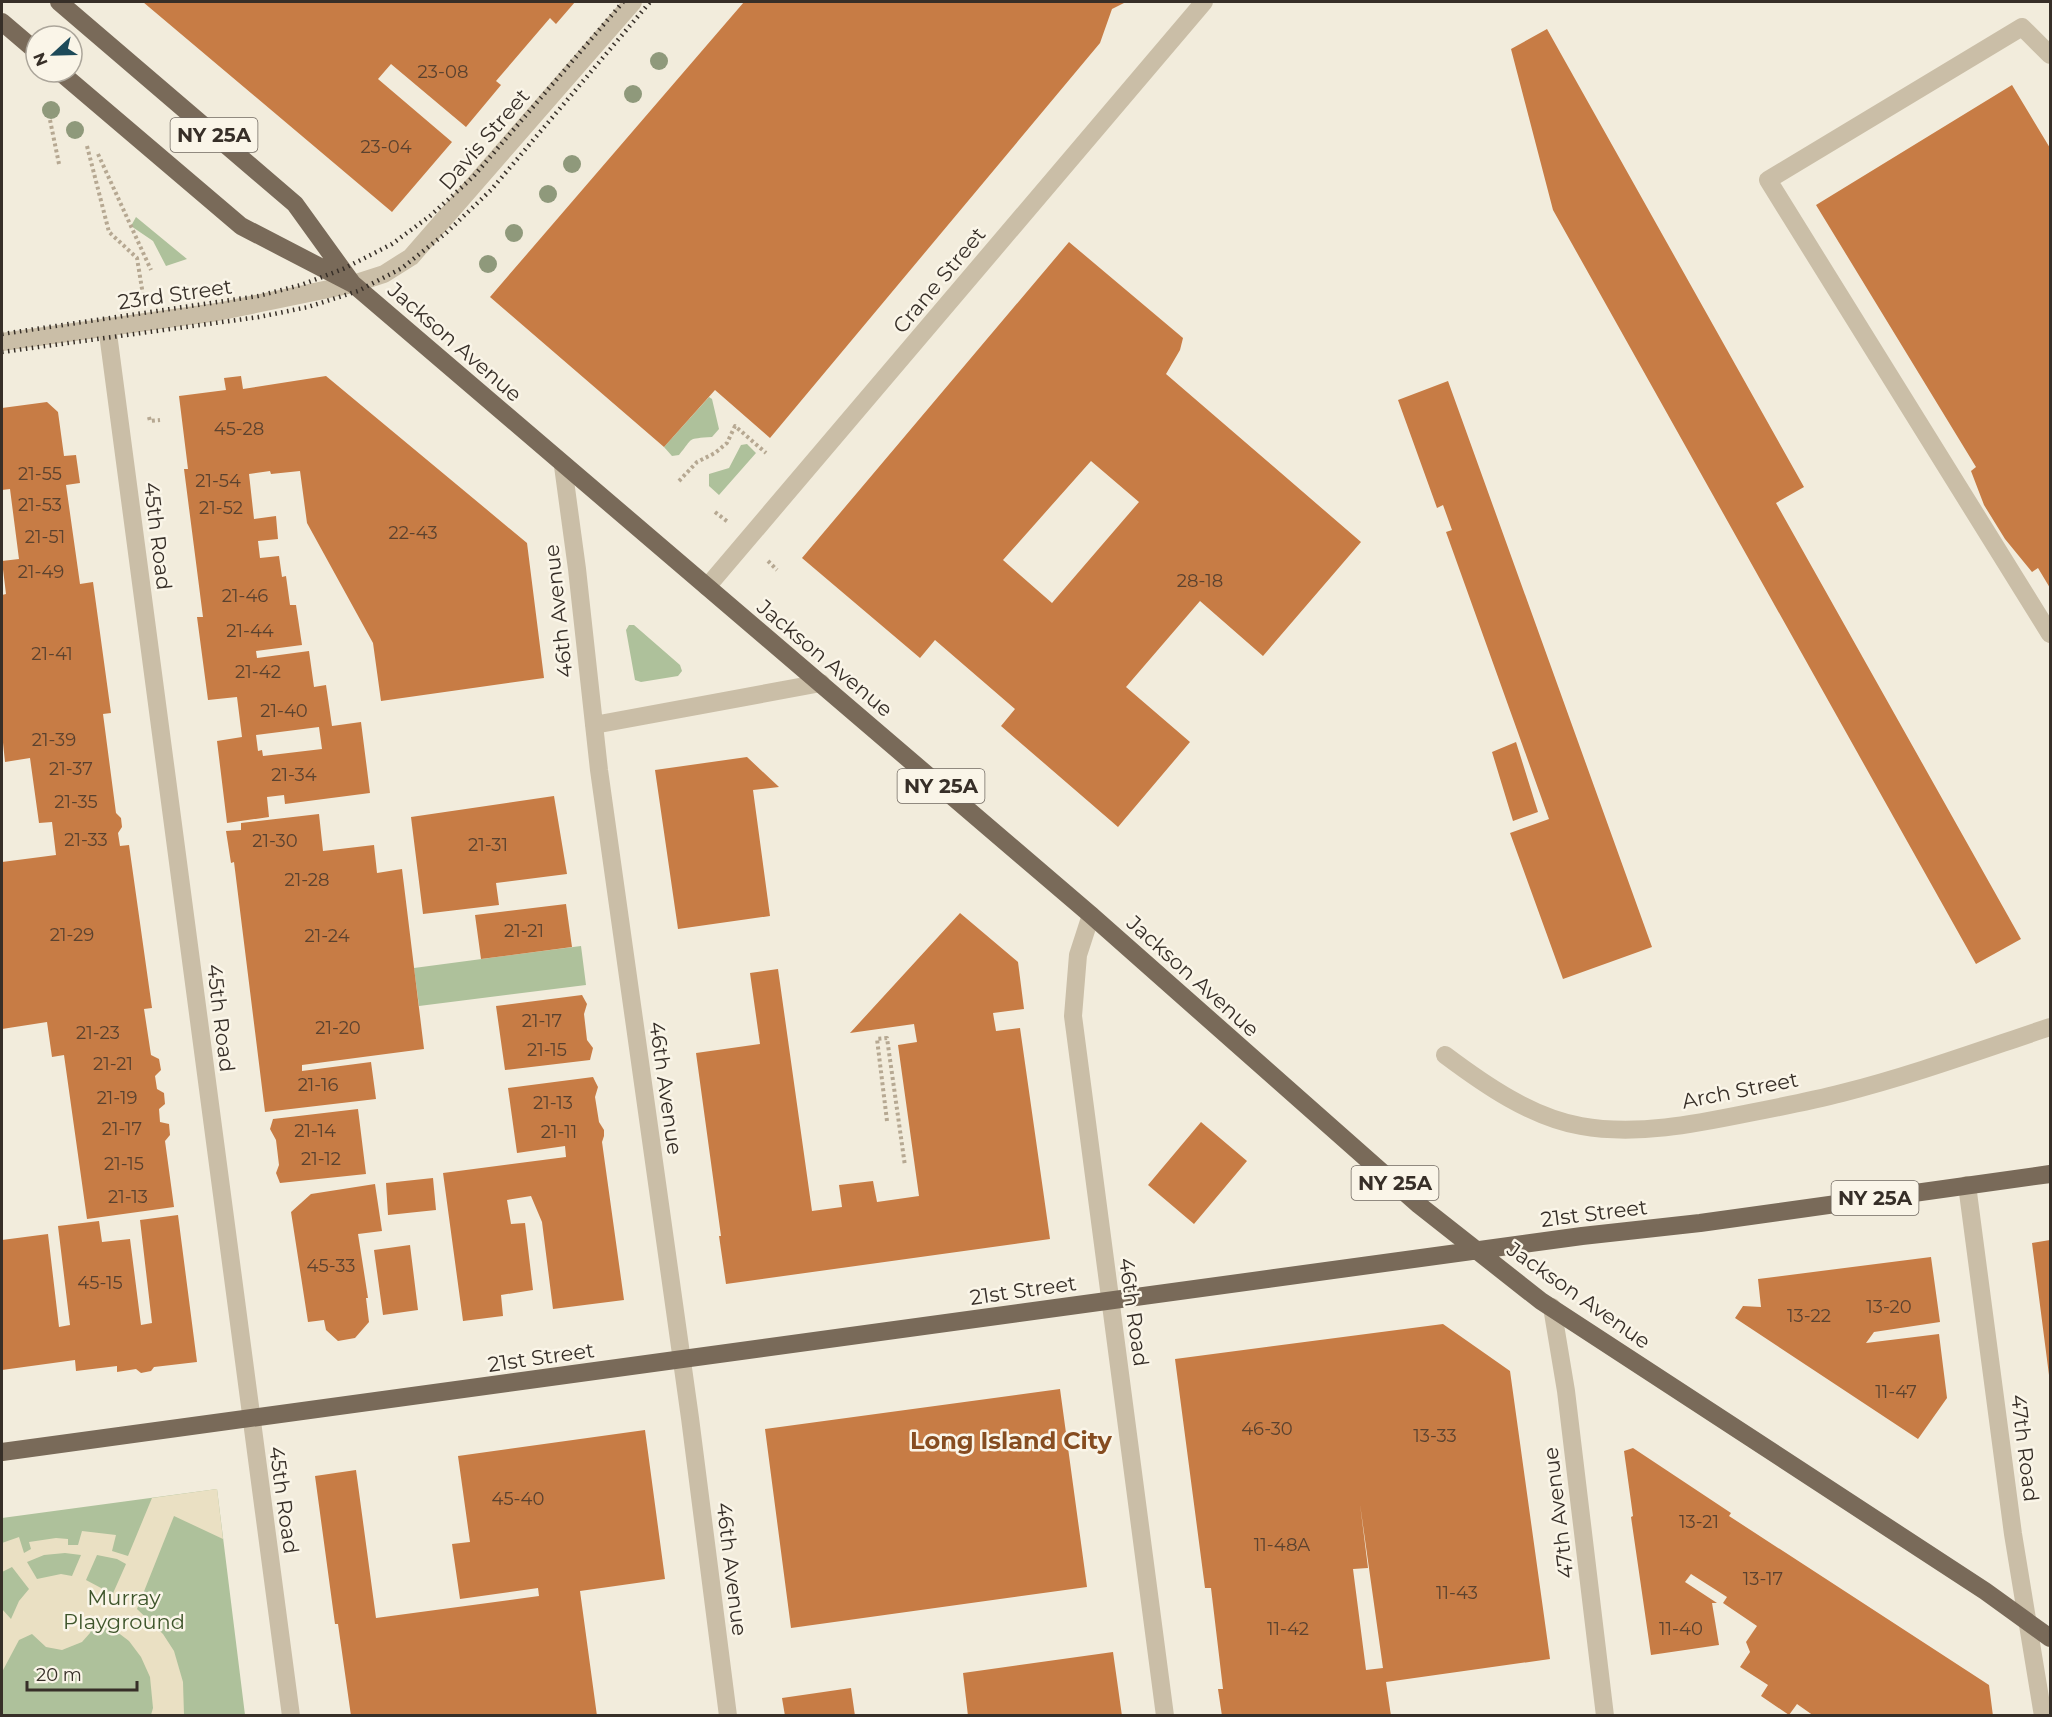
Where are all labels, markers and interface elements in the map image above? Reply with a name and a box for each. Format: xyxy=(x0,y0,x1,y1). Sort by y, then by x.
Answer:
north arrow xyxy=(24,24,84,84)
text: N xyxy=(29,50,52,69)
house number: 23-08 xyxy=(418,61,468,83)
street label: Davis Street xyxy=(433,83,535,195)
road number: NY 25A xyxy=(170,118,258,152)
house number: 23-04 xyxy=(360,136,412,158)
street label: Crane Street xyxy=(887,222,991,338)
street label: 23rd Street xyxy=(116,274,234,314)
street label: Jackson Avenue xyxy=(382,276,527,407)
house number: 45-28 xyxy=(214,418,264,440)
house number: 21-55 xyxy=(18,463,62,485)
house number: 21-54 xyxy=(195,470,241,492)
street label: 45th Road xyxy=(139,480,177,592)
house number: 21-53 xyxy=(18,494,62,516)
house number: 21-52 xyxy=(199,497,243,519)
house number: 22-43 xyxy=(388,522,438,544)
house number: 21-51 xyxy=(25,526,65,548)
street label: 46th Avenue xyxy=(539,543,577,679)
house number: 21-49 xyxy=(18,561,64,583)
house number: 28-18 xyxy=(1177,570,1223,592)
house number: 21-46 xyxy=(222,585,268,607)
street label: Jackson Avenue xyxy=(751,593,898,722)
house number: 21-44 xyxy=(226,620,274,642)
house number: 21-41 xyxy=(31,643,73,665)
house number: 21-42 xyxy=(235,661,281,683)
house number: 21-40 xyxy=(260,700,308,722)
house number: 21-39 xyxy=(32,729,76,751)
house number: 21-37 xyxy=(49,758,93,780)
house number: 21-34 xyxy=(271,764,317,786)
road number: NY 25A xyxy=(898,769,984,803)
house number: 21-35 xyxy=(54,791,98,813)
house number: 21-33 xyxy=(64,829,108,851)
house number: 21-30 xyxy=(252,830,298,852)
house number: 21-31 xyxy=(468,834,508,856)
house number: 21-28 xyxy=(284,869,330,891)
street label: Jackson Avenue xyxy=(1121,909,1264,1042)
house number: 21-21 xyxy=(504,920,544,942)
house number: 21-29 xyxy=(50,924,94,946)
house number: 21-24 xyxy=(304,925,350,947)
street label: 45th Road xyxy=(202,962,240,1074)
house number: 21-17 xyxy=(522,1010,562,1032)
house number: 21-20 xyxy=(315,1017,361,1039)
street label: 46th Avenue xyxy=(644,1020,688,1156)
house number: 21-23 xyxy=(76,1022,120,1044)
house number: 21-15 xyxy=(527,1039,567,1061)
house number: 21-21 xyxy=(93,1053,133,1075)
street label: Arch Street xyxy=(1680,1066,1800,1114)
house number: 21-16 xyxy=(298,1074,338,1096)
house number: 21-19 xyxy=(97,1087,137,1109)
house number: 21-13 xyxy=(533,1092,573,1114)
house number: 21-17 xyxy=(102,1118,142,1140)
house number: 21-14 xyxy=(294,1120,336,1142)
house number: 21-11 xyxy=(541,1121,577,1143)
house number: 21-12 xyxy=(301,1148,341,1170)
house number: 21-15 xyxy=(104,1153,144,1175)
road number: NY 25A xyxy=(1352,1166,1438,1200)
road number: NY 25A xyxy=(1832,1181,1918,1215)
house number: 21-13 xyxy=(108,1186,148,1208)
street label: 21st Street xyxy=(1539,1194,1649,1232)
street label: Jackson Avenue xyxy=(1502,1236,1655,1354)
house number: 45-33 xyxy=(307,1255,355,1277)
street label: 46th Road xyxy=(1114,1256,1154,1368)
street label: 21st Street xyxy=(968,1270,1078,1310)
house number: 45-15 xyxy=(77,1272,123,1294)
house number: 13-20 xyxy=(1866,1296,1912,1318)
house number: 13-22 xyxy=(1787,1305,1831,1327)
street label: 21st Street xyxy=(486,1337,596,1377)
house number: 11-47 xyxy=(1875,1381,1917,1403)
street label: 47th Road xyxy=(2006,1393,2044,1503)
house number: 46-30 xyxy=(1241,1418,1293,1440)
house number: 13-33 xyxy=(1413,1425,1457,1447)
district label: Long Island City xyxy=(910,1426,1113,1455)
street label: 45th Road xyxy=(264,1444,304,1556)
street label: 47th Avenue xyxy=(1538,1446,1578,1580)
house number: 45-40 xyxy=(492,1488,544,1510)
street label: 46th Avenue xyxy=(711,1501,753,1637)
house number: 13-21 xyxy=(1679,1511,1719,1533)
house number: 11-48A xyxy=(1254,1534,1310,1556)
house number: 13-17 xyxy=(1743,1568,1783,1590)
house number: 11-43 xyxy=(1436,1582,1478,1604)
park label: Murray Playground xyxy=(63,1585,185,1634)
house number: 11-42 xyxy=(1267,1618,1309,1640)
house number: 11-40 xyxy=(1659,1618,1703,1640)
scale bar xyxy=(27,1654,136,1692)
text: 20 m xyxy=(36,1664,82,1686)

